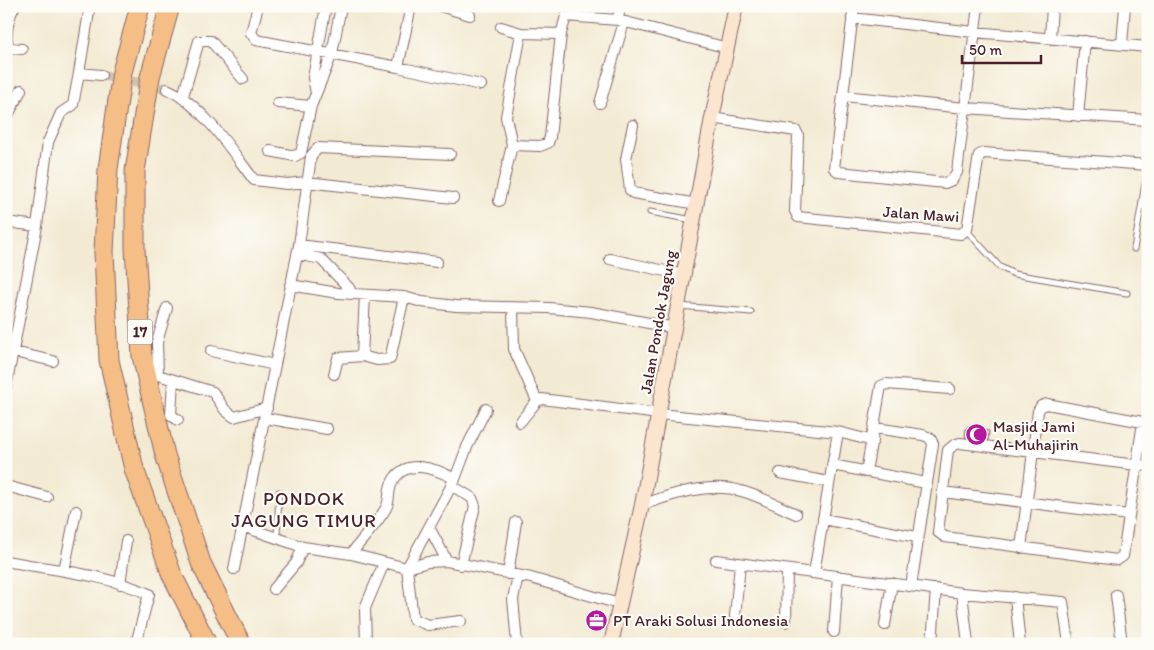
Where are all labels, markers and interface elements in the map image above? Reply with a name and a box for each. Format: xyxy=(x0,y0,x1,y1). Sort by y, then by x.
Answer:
scale bar xyxy=(962,32,1040,64)
text: 50 m xyxy=(969,41,1002,59)
street label: Jalan Mawi xyxy=(882,202,960,226)
street label: Jalan Pondok Jagung xyxy=(636,248,680,395)
road number: 17 xyxy=(128,320,152,344)
place label: Masjid Jami Al-Muhajirin xyxy=(993,417,1079,454)
mosque icon: Masjid Jami Al-Muhajirin xyxy=(965,423,989,447)
district label: PONDOK JAGUNG TIMUR xyxy=(231,487,377,532)
office icon: PT Araki Solusi Indonesia xyxy=(585,608,609,632)
place label: PT Araki Solusi Indonesia xyxy=(613,611,789,630)

